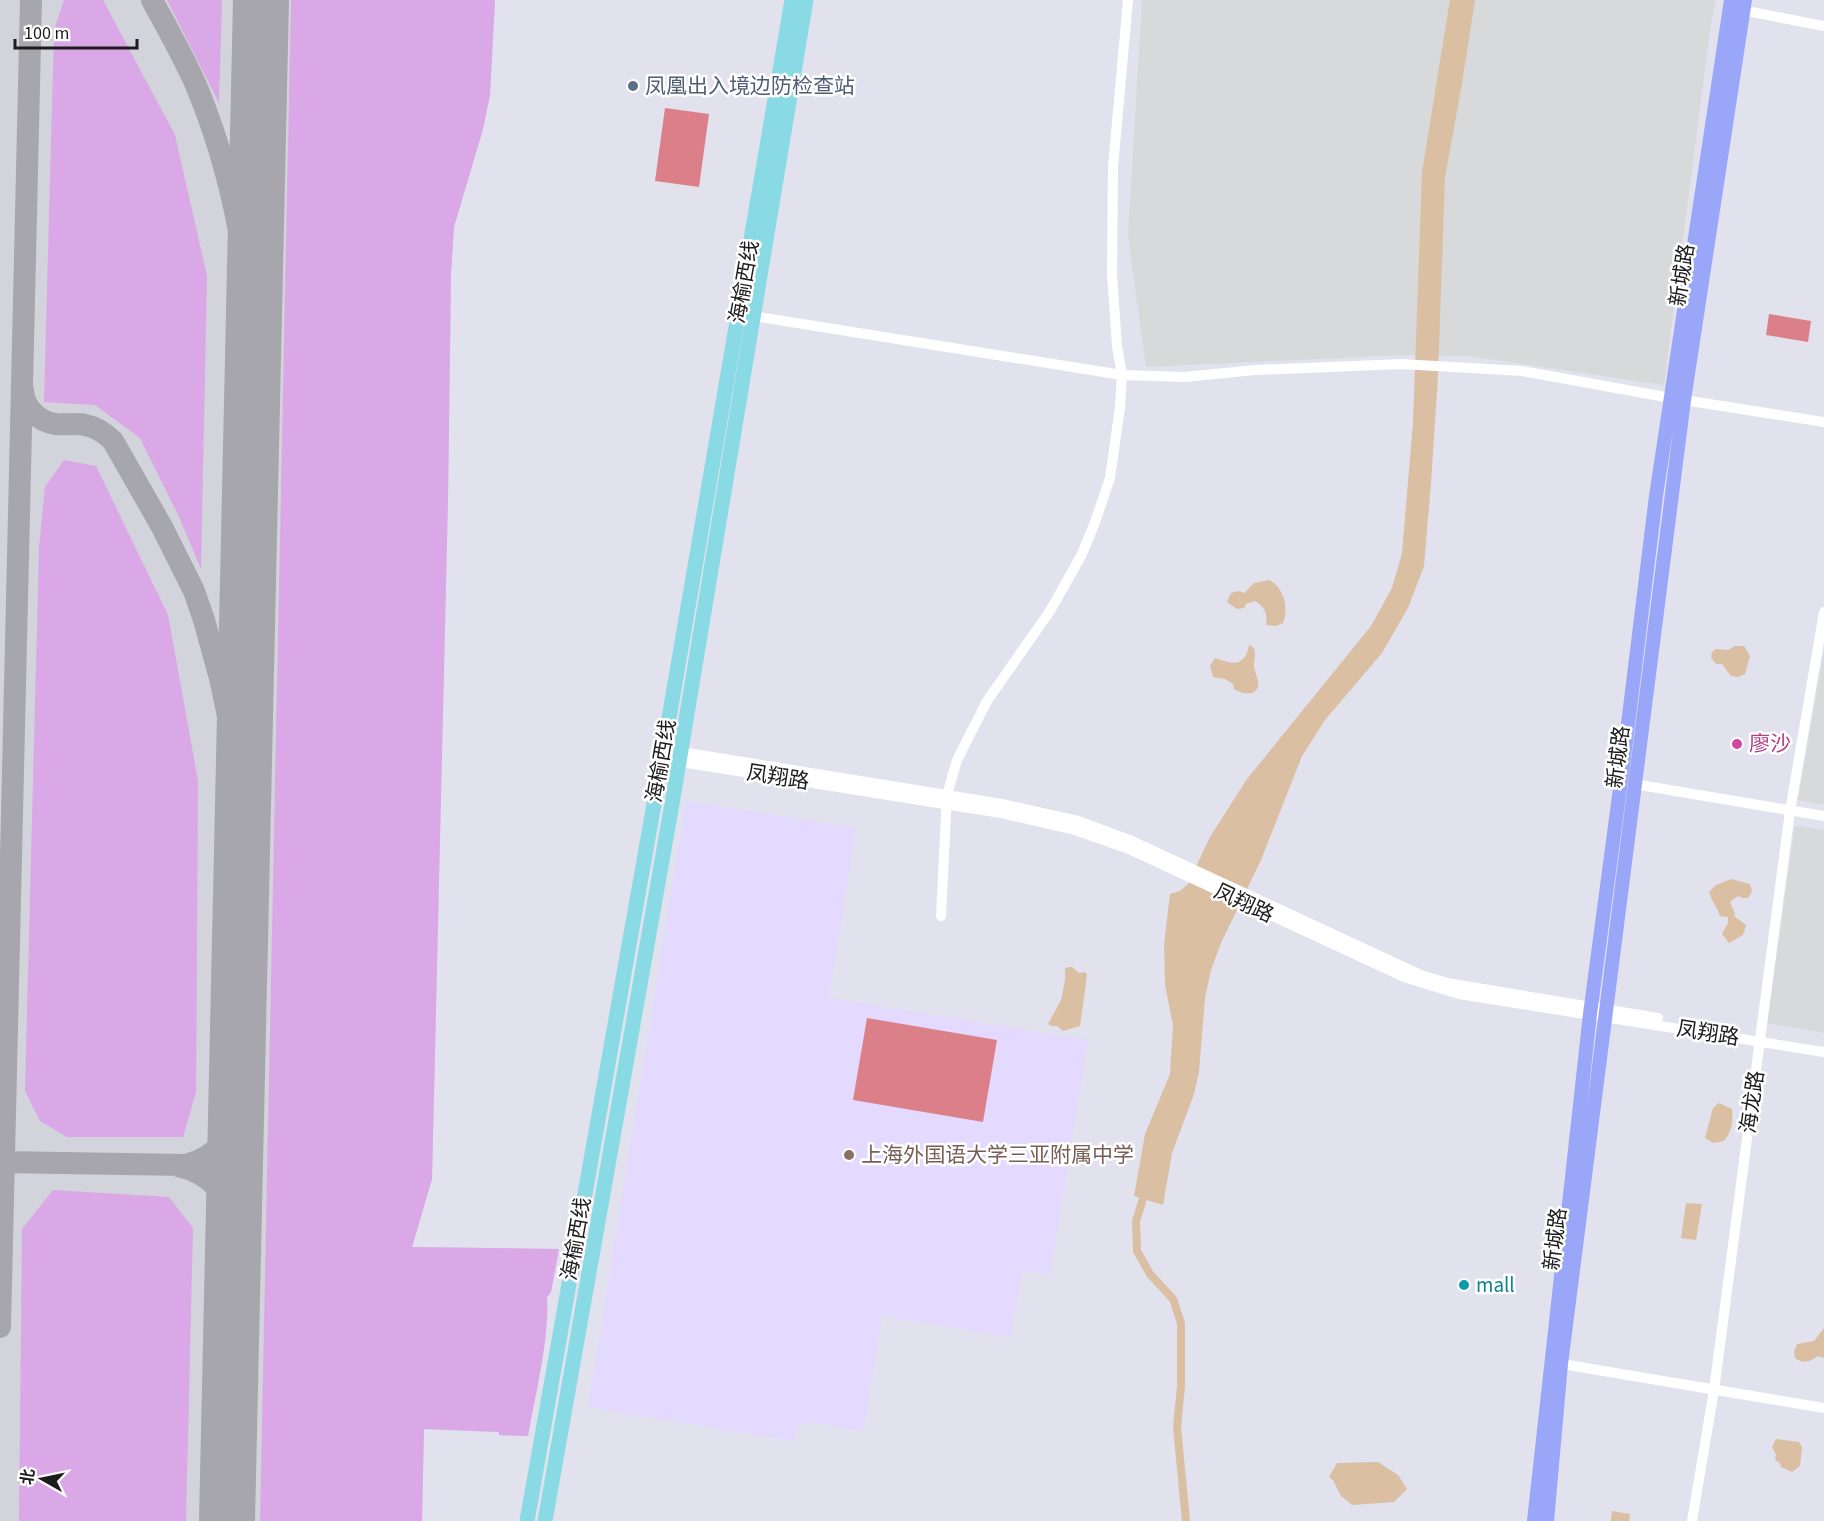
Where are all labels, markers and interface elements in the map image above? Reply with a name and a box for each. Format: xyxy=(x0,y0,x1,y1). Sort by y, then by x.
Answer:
scale bar xyxy=(15,12,136,50)
text: 100 m xyxy=(24,21,69,46)
place label: 凤凰出入境边防检查站 xyxy=(645,71,855,101)
marker: 凤凰出入境边防检查站 xyxy=(626,79,640,93)
street label: 海榆西线 xyxy=(722,238,766,326)
street label: 新城路 xyxy=(1662,242,1702,308)
street label: 海榆西线 xyxy=(639,717,683,805)
street label: 新城路 xyxy=(1599,724,1637,790)
place label: 廖沙 xyxy=(1749,729,1791,759)
marker: 廖沙 xyxy=(1730,737,1744,751)
street label: 凤翔路 xyxy=(745,757,811,797)
street label: 凤翔路 xyxy=(1209,876,1279,930)
street label: 凤翔路 xyxy=(1675,1013,1741,1053)
street label: 海龙路 xyxy=(1733,1069,1771,1135)
place label: 上海外国语大学三亚附属中学 xyxy=(861,1140,1134,1170)
marker: 上海外国语大学三亚附属中学 xyxy=(842,1148,856,1162)
street label: 海榆西线 xyxy=(554,1195,598,1283)
street label: 新城路 xyxy=(1536,1206,1574,1272)
place label: mall xyxy=(1476,1270,1515,1300)
marker: mall xyxy=(1457,1278,1471,1292)
north arrow xyxy=(12,1449,72,1509)
text: 北 xyxy=(16,1467,40,1486)

